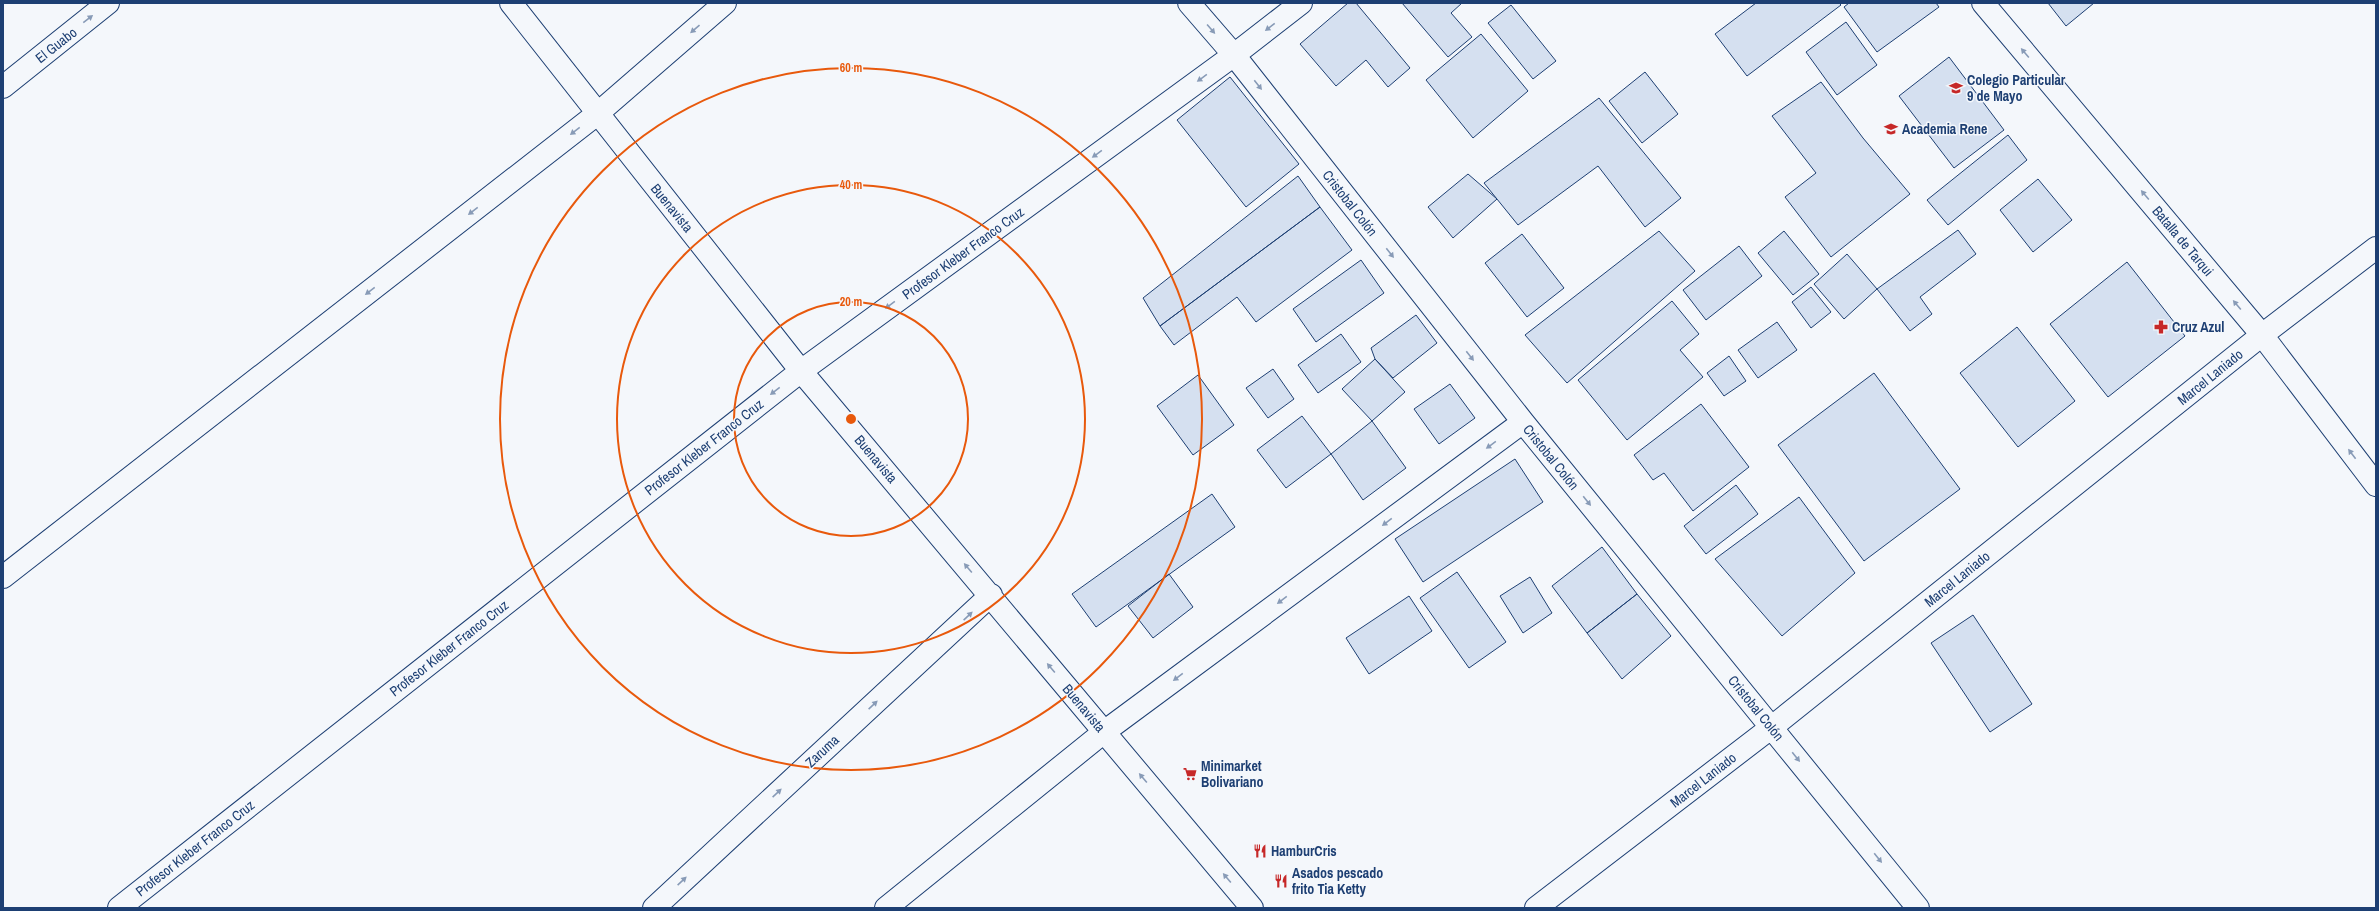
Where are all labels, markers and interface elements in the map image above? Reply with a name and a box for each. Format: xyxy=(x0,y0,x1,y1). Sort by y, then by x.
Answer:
one-way arrow xyxy=(83,14,94,23)
street label: El Guabo xyxy=(32,23,80,67)
one-way arrow xyxy=(1264,23,1275,31)
one-way arrow xyxy=(690,24,701,33)
one-way arrow xyxy=(1207,24,1216,34)
one-way arrow xyxy=(2021,47,2030,58)
text: 60 m xyxy=(840,60,862,76)
place label: Colegio Particular 9 de Mayo xyxy=(1967,71,2066,105)
one-way arrow xyxy=(1197,73,1208,82)
one-way arrow xyxy=(1253,80,1262,91)
school or university icon: Colegio Particular 9 de Mayo xyxy=(1948,80,1964,96)
place label: Academia Rene xyxy=(1902,120,1988,138)
school or university icon: Academia Rene xyxy=(1883,121,1899,137)
one-way arrow xyxy=(570,127,581,135)
one-way arrow xyxy=(1092,150,1103,158)
street label: Cristobal Colón xyxy=(1319,166,1381,240)
text: 40 m xyxy=(840,177,862,193)
street label: Buenavista xyxy=(647,180,697,236)
one-way arrow xyxy=(2140,190,2149,201)
street label: Batalla de Tarqui xyxy=(2148,202,2218,280)
street label: Profesor Kleber Franco Cruz xyxy=(899,203,1028,303)
one-way arrow xyxy=(467,207,478,215)
one-way arrow xyxy=(1386,248,1394,259)
one-way arrow xyxy=(365,287,376,295)
text: 20 m xyxy=(840,294,862,310)
one-way arrow xyxy=(2233,300,2242,311)
one-way arrow xyxy=(885,301,896,309)
place label: Cruz Azul xyxy=(2172,318,2225,336)
pharmacy icon: Cruz Azul xyxy=(2153,319,2169,335)
street label: Marcel Laniado xyxy=(2174,345,2246,409)
one-way arrow xyxy=(1466,350,1475,361)
one-way arrow xyxy=(769,387,780,395)
street label: Profesor Kleber Franco Cruz xyxy=(641,395,767,499)
centre of rings xyxy=(844,412,858,426)
street label: Cristobal Colón xyxy=(1519,421,1583,493)
street label: Buenavista xyxy=(851,431,902,487)
one-way arrow xyxy=(1486,441,1497,449)
one-way arrow xyxy=(2348,448,2357,459)
one-way arrow xyxy=(1583,495,1591,506)
one-way arrow xyxy=(1381,518,1392,526)
street label: Marcel Laniado xyxy=(1921,547,1993,611)
one-way arrow xyxy=(964,563,973,573)
street label: Profesor Kleber Franco Cruz xyxy=(386,596,512,700)
one-way arrow xyxy=(1277,596,1288,604)
one-way arrow xyxy=(963,611,973,621)
one-way arrow xyxy=(1047,662,1056,673)
street label: Cristobal Colón xyxy=(1724,672,1788,744)
one-way arrow xyxy=(1172,673,1183,681)
street label: Buenavista xyxy=(1059,680,1110,736)
one-way arrow xyxy=(868,700,878,709)
street label: Zaruma xyxy=(801,731,843,771)
street label: Marcel Laniado xyxy=(1666,749,1740,811)
one-way arrow xyxy=(1792,752,1801,762)
place label: Minimarket Bolivariano xyxy=(1201,757,1264,791)
supermarket icon: Minimarket Bolivariano xyxy=(1182,766,1198,782)
one-way arrow xyxy=(1139,773,1148,784)
one-way arrow xyxy=(773,789,782,798)
street label: Profesor Kleber Franco Cruz xyxy=(132,796,258,900)
place label: HamburCris xyxy=(1271,842,1337,860)
restaurant icon: HamburCris xyxy=(1252,843,1268,859)
one-way arrow xyxy=(1873,853,1882,864)
place label: Asados pescado frito Tia Ketty xyxy=(1292,864,1383,898)
one-way arrow xyxy=(1222,873,1231,883)
restaurant icon: Asados pescado frito Tia Ketty xyxy=(1273,873,1289,889)
one-way arrow xyxy=(677,877,687,886)

